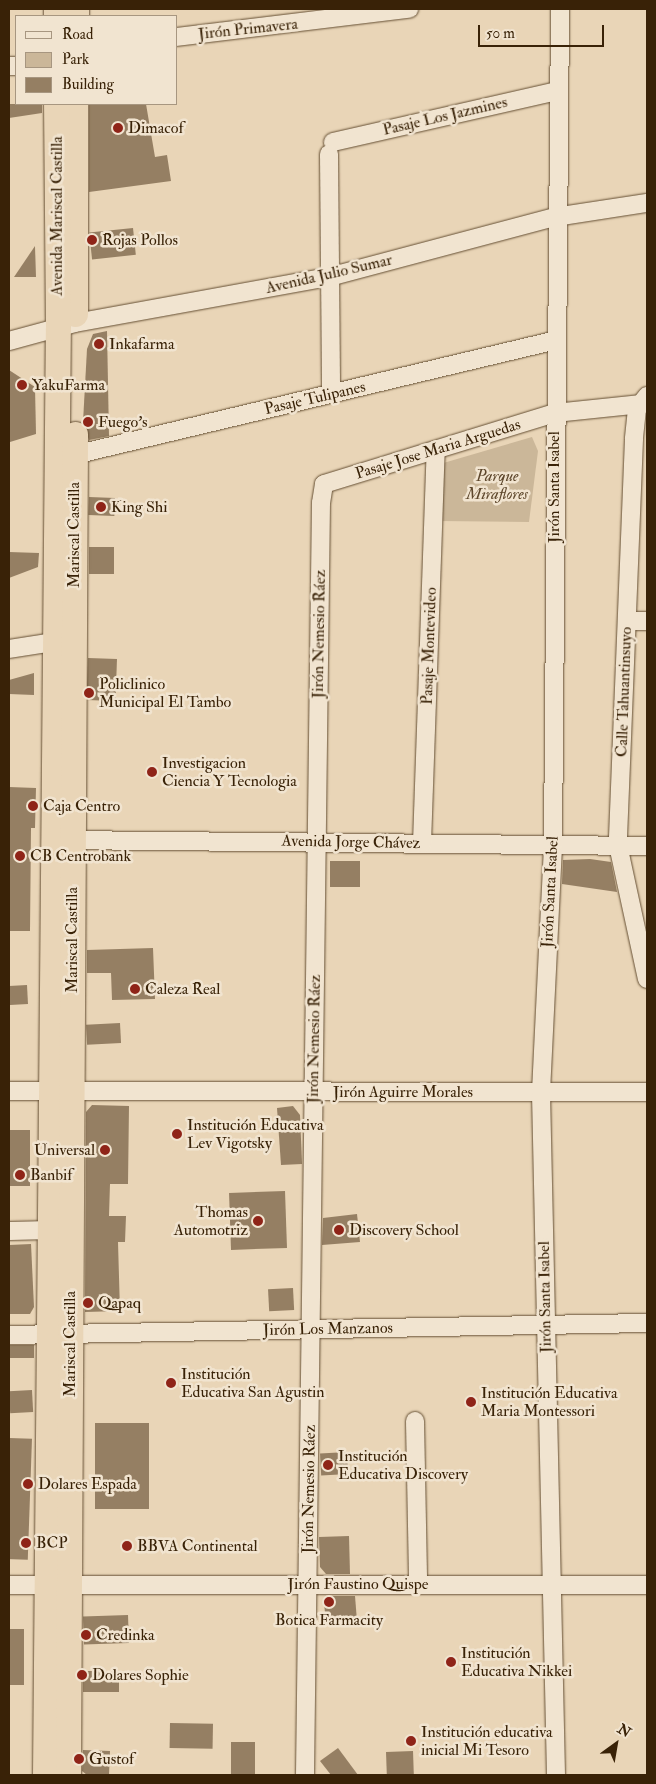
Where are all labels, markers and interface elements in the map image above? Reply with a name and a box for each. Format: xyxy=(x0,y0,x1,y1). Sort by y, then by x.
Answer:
street label: Jirón Primavera xyxy=(197,14,299,44)
legend xyxy=(15,15,178,105)
scale bar xyxy=(481,15,607,47)
text: 50 m xyxy=(486,24,515,43)
text: Road xyxy=(62,25,93,44)
text: Park xyxy=(62,50,89,69)
text: Building xyxy=(62,75,114,94)
street label: Pasaje Los Jazmines xyxy=(381,92,509,140)
place label: Dimacof xyxy=(128,118,184,138)
marker: Dimacof xyxy=(112,122,124,134)
street label: Avenida Mariscal Castilla xyxy=(47,136,67,296)
place label: Rojas Pollos xyxy=(102,230,178,250)
marker: Rojas Pollos xyxy=(86,234,98,246)
street label: Avenida Julio Sumar xyxy=(264,250,394,298)
place label: Inkafarma xyxy=(109,334,175,354)
marker: Inkafarma xyxy=(93,338,105,350)
place label: YakuFarma xyxy=(32,375,105,395)
street label: Pasaje Tulipanes xyxy=(263,377,367,419)
marker: YakuFarma xyxy=(16,379,28,391)
place label: Fuego's xyxy=(98,412,148,432)
street label: Pasaje Jose Maria Arguedas xyxy=(353,415,523,483)
marker: Fuego's xyxy=(82,416,94,428)
street label: Jirón Santa Isabel xyxy=(544,431,564,543)
park label: Parque Miraflores xyxy=(466,466,528,504)
street label: Mariscal Castilla xyxy=(64,482,84,588)
place label: King Shi xyxy=(111,497,167,517)
marker: King Shi xyxy=(95,501,107,513)
street label: Jirón Nemesio Ráez xyxy=(308,569,330,699)
street label: Pasaje Montevideo xyxy=(417,587,441,705)
street label: Calle Tahuantinsuyo xyxy=(612,626,636,758)
place label: Policlinico Municipal El Tambo xyxy=(99,674,231,712)
marker: Policlinico Municipal El Tambo xyxy=(83,687,95,699)
place label: Investigacion Ciencia Y Tecnologia xyxy=(162,753,297,791)
marker: Investigacion Ciencia Y Tecnologia xyxy=(146,766,158,778)
place label: Caja Centro xyxy=(43,796,120,816)
marker: Caja Centro xyxy=(27,800,39,812)
street label: Avenida Jorge Chávez xyxy=(281,831,421,853)
street label: Jirón Santa Isabel xyxy=(537,836,563,948)
place label: CB Centrobank xyxy=(30,846,131,866)
marker: CB Centrobank xyxy=(14,850,26,862)
street label: Mariscal Castilla xyxy=(62,887,82,993)
street label: Jirón Nemesio Ráez xyxy=(303,974,325,1104)
place label: Caleza Real xyxy=(145,979,220,999)
marker: Caleza Real xyxy=(129,983,141,995)
street label: Jirón Aguirre Morales xyxy=(333,1082,473,1102)
place label: Institución Educativa Lev Vigotsky xyxy=(187,1115,323,1153)
marker: Institución Educativa Lev Vigotsky xyxy=(171,1128,183,1140)
place label: Universal xyxy=(34,1140,95,1160)
marker: Universal xyxy=(99,1144,111,1156)
place label: Banbif xyxy=(30,1165,72,1185)
marker: Banbif xyxy=(14,1169,26,1181)
place label: Thomas Automotriz xyxy=(174,1202,248,1240)
marker: Thomas Automotriz xyxy=(252,1215,264,1227)
place label: Discovery School xyxy=(349,1220,459,1240)
marker: Discovery School xyxy=(333,1224,345,1236)
street label: Jirón Santa Isabel xyxy=(534,1241,556,1353)
street label: Mariscal Castilla xyxy=(60,1291,80,1397)
place label: Qapaq xyxy=(98,1293,141,1313)
marker: Qapaq xyxy=(82,1297,94,1309)
street label: Jirón Los Manzanos xyxy=(263,1318,393,1340)
place label: Institución Educativa San Agustin xyxy=(181,1364,325,1402)
marker: Institución Educativa San Agustin xyxy=(165,1377,177,1389)
place label: Institución Educativa Maria Montessori xyxy=(481,1383,617,1421)
marker: Institución Educativa Maria Montessori xyxy=(465,1396,477,1408)
street label: Jirón Nemesio Ráez xyxy=(298,1424,320,1554)
place label: Institución Educativa Discovery xyxy=(338,1446,468,1484)
marker: Institución Educativa Discovery xyxy=(322,1459,334,1471)
place label: Dolares Espada xyxy=(38,1474,137,1494)
marker: Dolares Espada xyxy=(22,1478,34,1490)
place label: BCP xyxy=(36,1533,68,1553)
place label: BBVA Continental xyxy=(137,1536,258,1556)
marker: BCP xyxy=(20,1537,32,1549)
marker: BBVA Continental xyxy=(121,1540,133,1552)
street label: Jirón Faustino Quispe xyxy=(288,1574,428,1594)
marker: Botica Farmacity xyxy=(323,1596,335,1608)
place label: Botica Farmacity xyxy=(275,1610,383,1630)
place label: Credinka xyxy=(96,1625,155,1645)
marker: Credinka xyxy=(80,1629,92,1641)
place label: Institución Educativa Nikkei xyxy=(461,1643,572,1681)
marker: Institución Educativa Nikkei xyxy=(445,1656,457,1668)
place label: Dolares Sophie xyxy=(92,1665,189,1685)
marker: Dolares Sophie xyxy=(76,1669,88,1681)
north arrow xyxy=(591,1719,641,1769)
text: N xyxy=(614,1720,634,1741)
place label: Institución educativa inicial Mi Tesoro xyxy=(421,1722,553,1760)
marker: Institución educativa inicial Mi Tesoro xyxy=(405,1735,417,1747)
place label: Gustof xyxy=(89,1749,134,1769)
marker: Gustof xyxy=(73,1753,85,1765)

